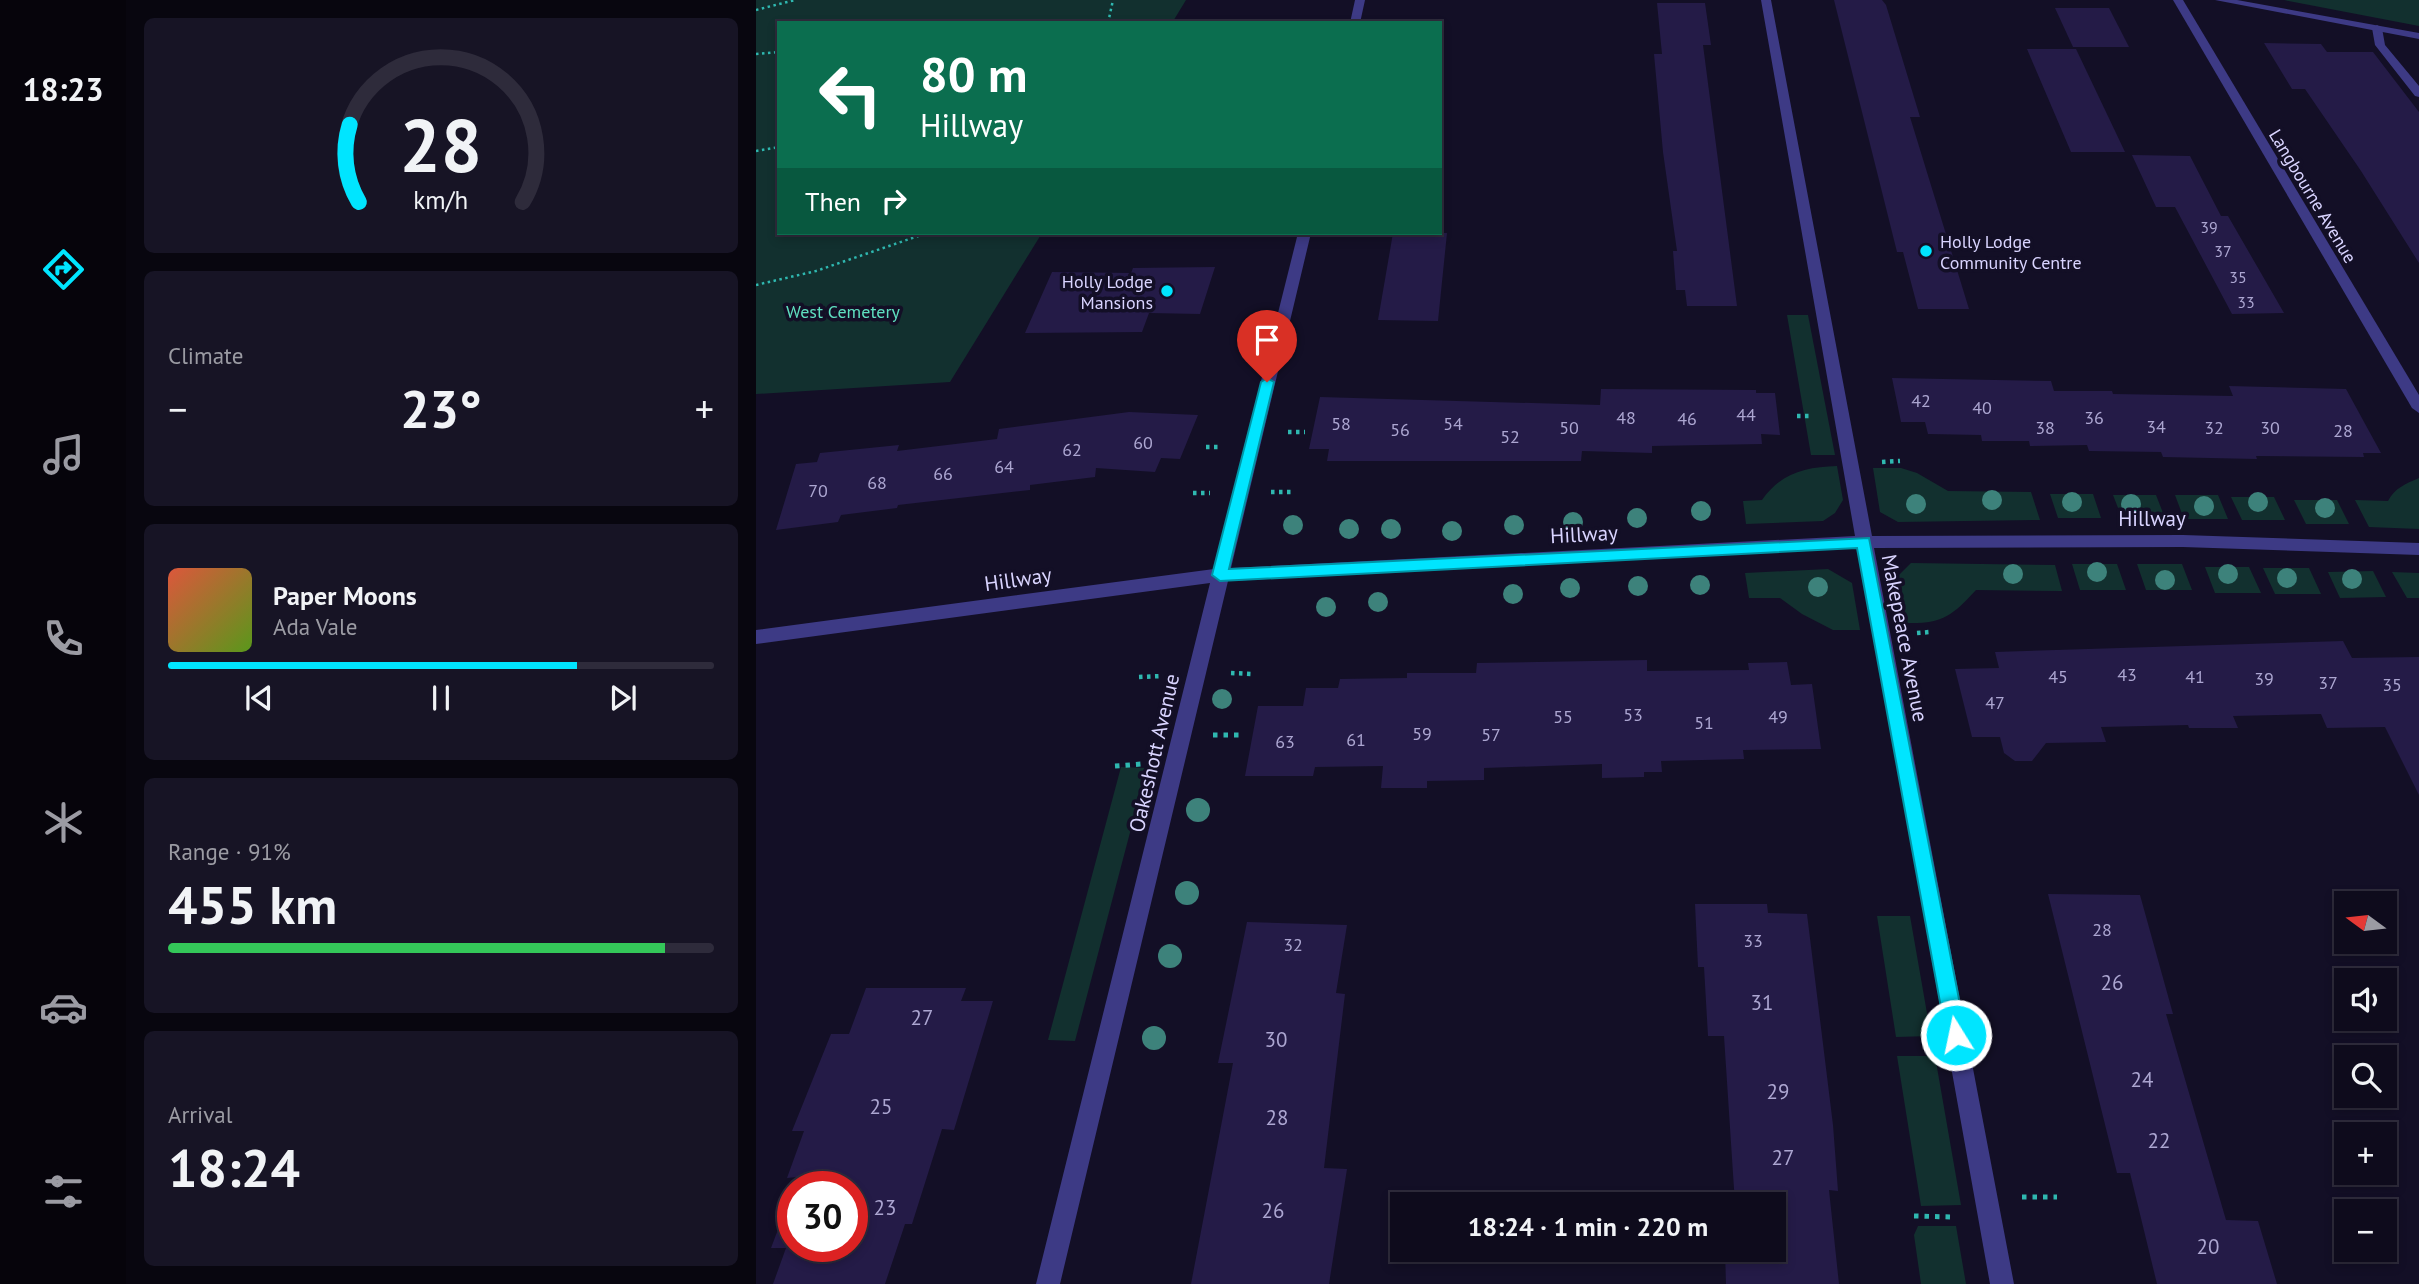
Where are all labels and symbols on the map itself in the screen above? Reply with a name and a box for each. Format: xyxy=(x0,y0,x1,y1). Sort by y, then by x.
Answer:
street label: Langbourne Avenue xyxy=(2264,125,2362,267)
house number: 39 xyxy=(2200,217,2218,237)
place label: Holly Lodge Community Centre xyxy=(1940,230,2082,274)
house number: 37 xyxy=(2214,241,2232,261)
marker: Holly Lodge Community Centre xyxy=(1918,243,1934,259)
house number: 35 xyxy=(2229,267,2247,287)
place label: Holly Lodge Mansions xyxy=(1062,270,1153,314)
marker: Holly Lodge Mansions xyxy=(1159,283,1175,299)
house number: 33 xyxy=(2237,292,2255,312)
park label: West Cemetery xyxy=(786,300,901,323)
pin xyxy=(1237,310,1297,382)
house number: 42 xyxy=(1911,389,1931,412)
house number: 40 xyxy=(1972,396,1992,419)
house number: 44 xyxy=(1736,403,1756,426)
house number: 48 xyxy=(1616,406,1636,429)
house number: 36 xyxy=(2084,406,2104,429)
house number: 46 xyxy=(1677,407,1697,430)
house number: 58 xyxy=(1331,412,1351,435)
house number: 54 xyxy=(1443,412,1463,435)
house number: 34 xyxy=(2146,415,2166,438)
house number: 50 xyxy=(1559,416,1579,439)
house number: 38 xyxy=(2035,416,2055,439)
house number: 32 xyxy=(2204,416,2224,439)
house number: 30 xyxy=(2260,416,2280,439)
house number: 56 xyxy=(1390,418,1410,441)
house number: 28 xyxy=(2333,419,2353,442)
house number: 52 xyxy=(1500,425,1520,448)
house number: 60 xyxy=(1133,431,1153,454)
house number: 62 xyxy=(1062,438,1082,461)
house number: 64 xyxy=(994,455,1014,478)
house number: 66 xyxy=(933,462,953,485)
house number: 68 xyxy=(867,471,887,494)
house number: 70 xyxy=(808,479,828,502)
street label: Hillway xyxy=(2118,505,2186,532)
street label: Hillway xyxy=(1550,519,1619,549)
street label: Makepeace Avenue xyxy=(1876,552,1934,724)
street label: Hillway xyxy=(983,561,1054,597)
house number: 43 xyxy=(2117,663,2137,686)
house number: 45 xyxy=(2048,665,2068,688)
house number: 41 xyxy=(2185,665,2205,688)
house number: 39 xyxy=(2254,667,2274,690)
street label: Oakeshott Avenue xyxy=(1123,671,1185,835)
house number: 37 xyxy=(2318,671,2338,694)
house number: 35 xyxy=(2382,673,2402,696)
house number: 47 xyxy=(1985,691,2005,714)
house number: 53 xyxy=(1623,703,1643,726)
house number: 55 xyxy=(1553,705,1573,728)
house number: 49 xyxy=(1768,705,1788,728)
house number: 51 xyxy=(1694,711,1714,734)
house number: 59 xyxy=(1412,722,1432,745)
house number: 57 xyxy=(1481,723,1501,746)
house number: 61 xyxy=(1346,728,1366,751)
house number: 63 xyxy=(1275,730,1295,753)
north arrow xyxy=(2334,891,2398,954)
house number: 28 xyxy=(2092,918,2112,941)
house number: 33 xyxy=(1743,929,1763,952)
house number: 32 xyxy=(1283,933,1303,956)
house number: 26 xyxy=(2101,969,2123,996)
house number: 31 xyxy=(1751,989,1773,1016)
position arrow xyxy=(1919,998,1993,1072)
house number: 27 xyxy=(911,1004,933,1031)
house number: 30 xyxy=(1265,1026,1287,1053)
house number: 24 xyxy=(2131,1066,2153,1093)
house number: 29 xyxy=(1767,1078,1789,1105)
house number: 25 xyxy=(870,1093,892,1120)
house number: 28 xyxy=(1266,1104,1288,1131)
house number: 22 xyxy=(2148,1127,2170,1154)
house number: 27 xyxy=(1772,1144,1794,1171)
speed limit sign: 30 xyxy=(777,1171,868,1262)
house number: 23 xyxy=(874,1194,896,1221)
house number: 26 xyxy=(1262,1197,1284,1224)
house number: 20 xyxy=(2197,1233,2219,1260)

